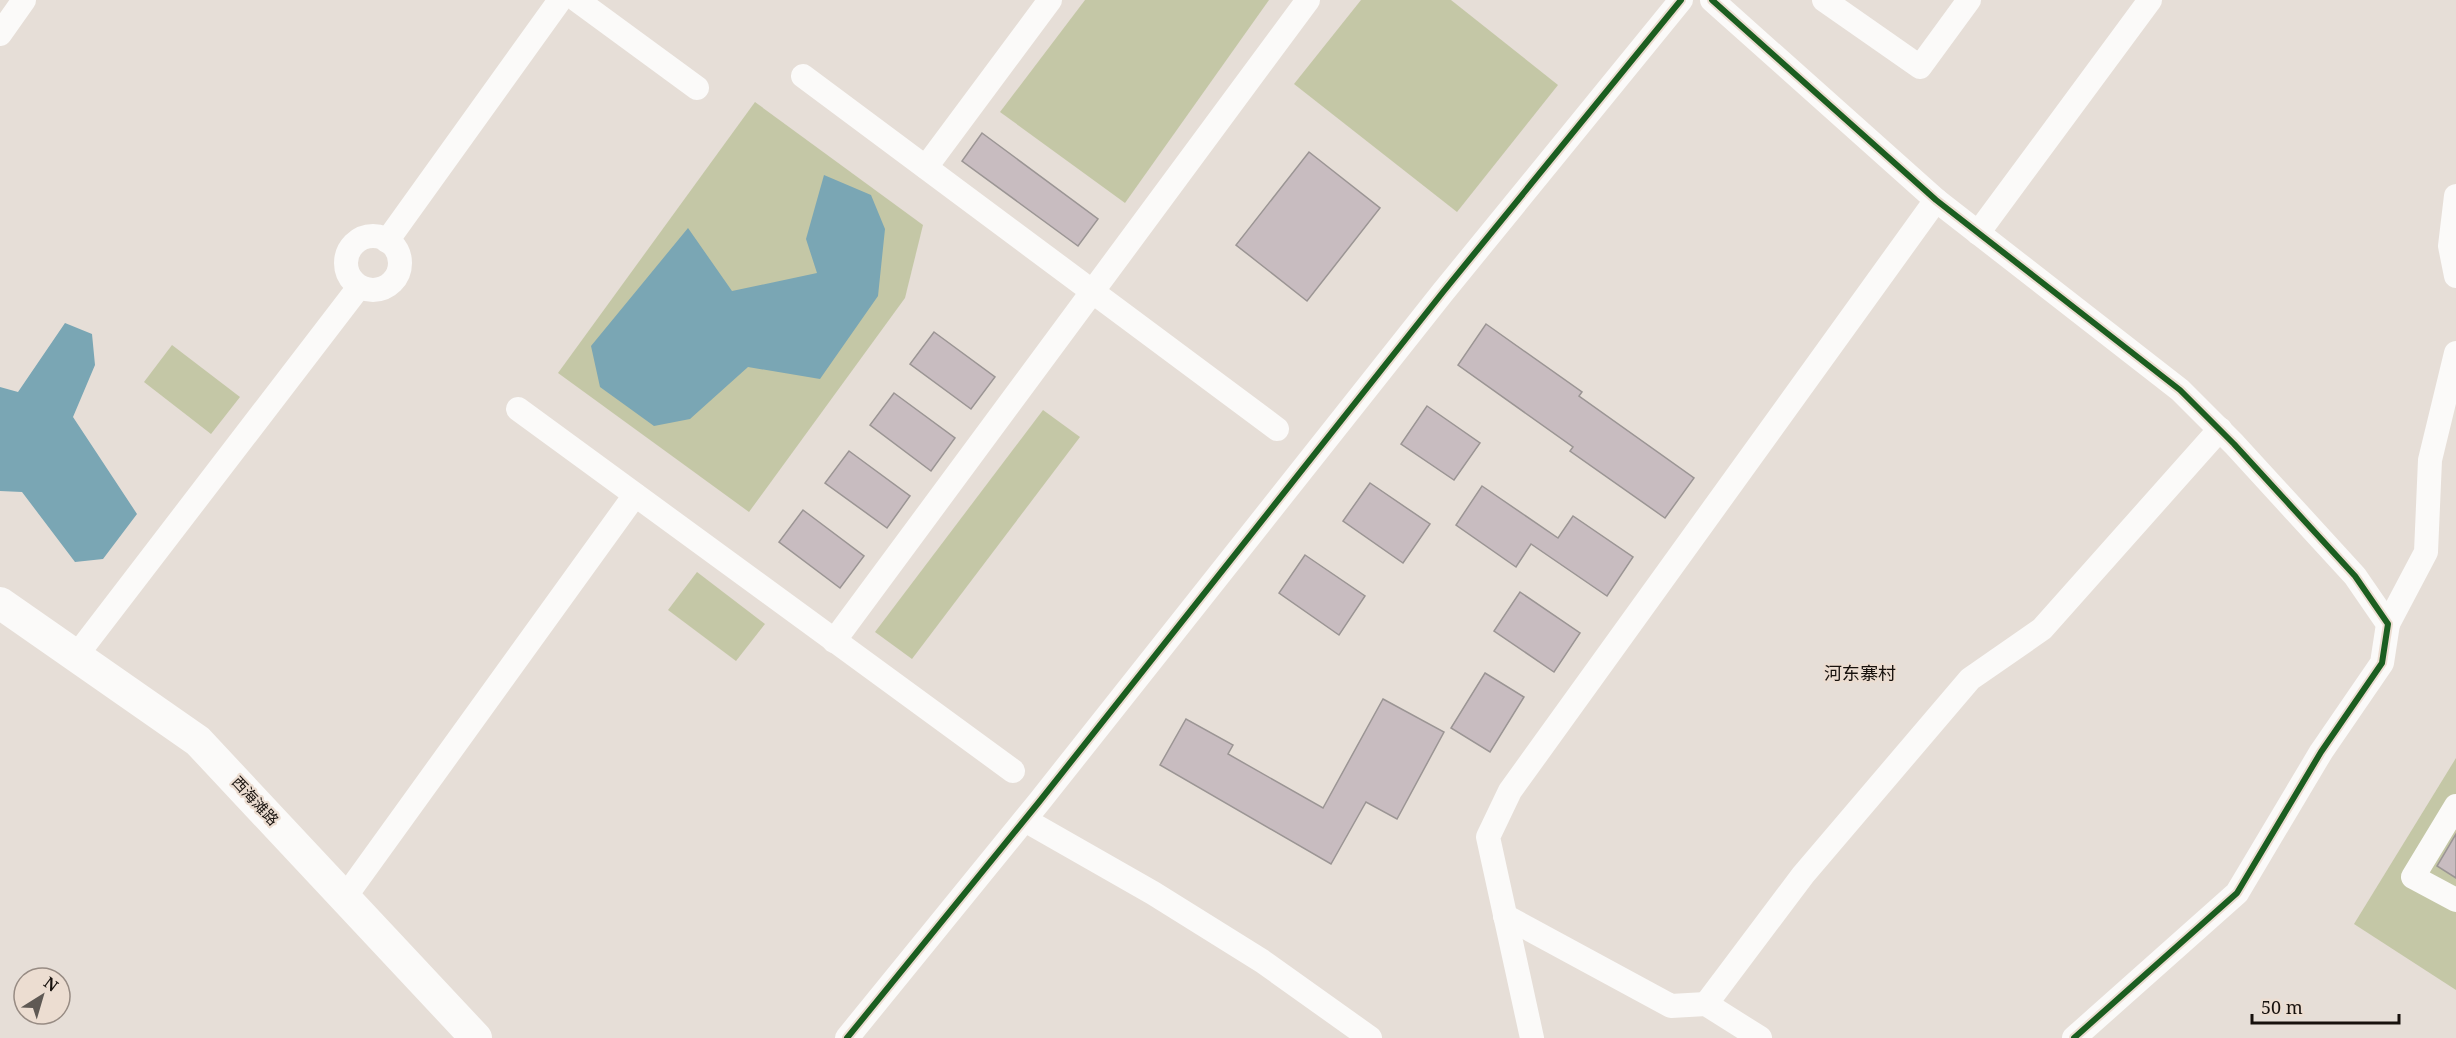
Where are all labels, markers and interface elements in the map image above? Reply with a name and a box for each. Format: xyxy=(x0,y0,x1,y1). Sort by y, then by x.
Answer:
district label: 河东寨村 xyxy=(1824,661,1896,685)
street label: 西海滩路 xyxy=(228,772,284,829)
north arrow xyxy=(12,966,72,1026)
text: N xyxy=(39,971,63,997)
scale bar xyxy=(2252,987,2399,1025)
text: 50 m xyxy=(2261,995,2303,1019)

